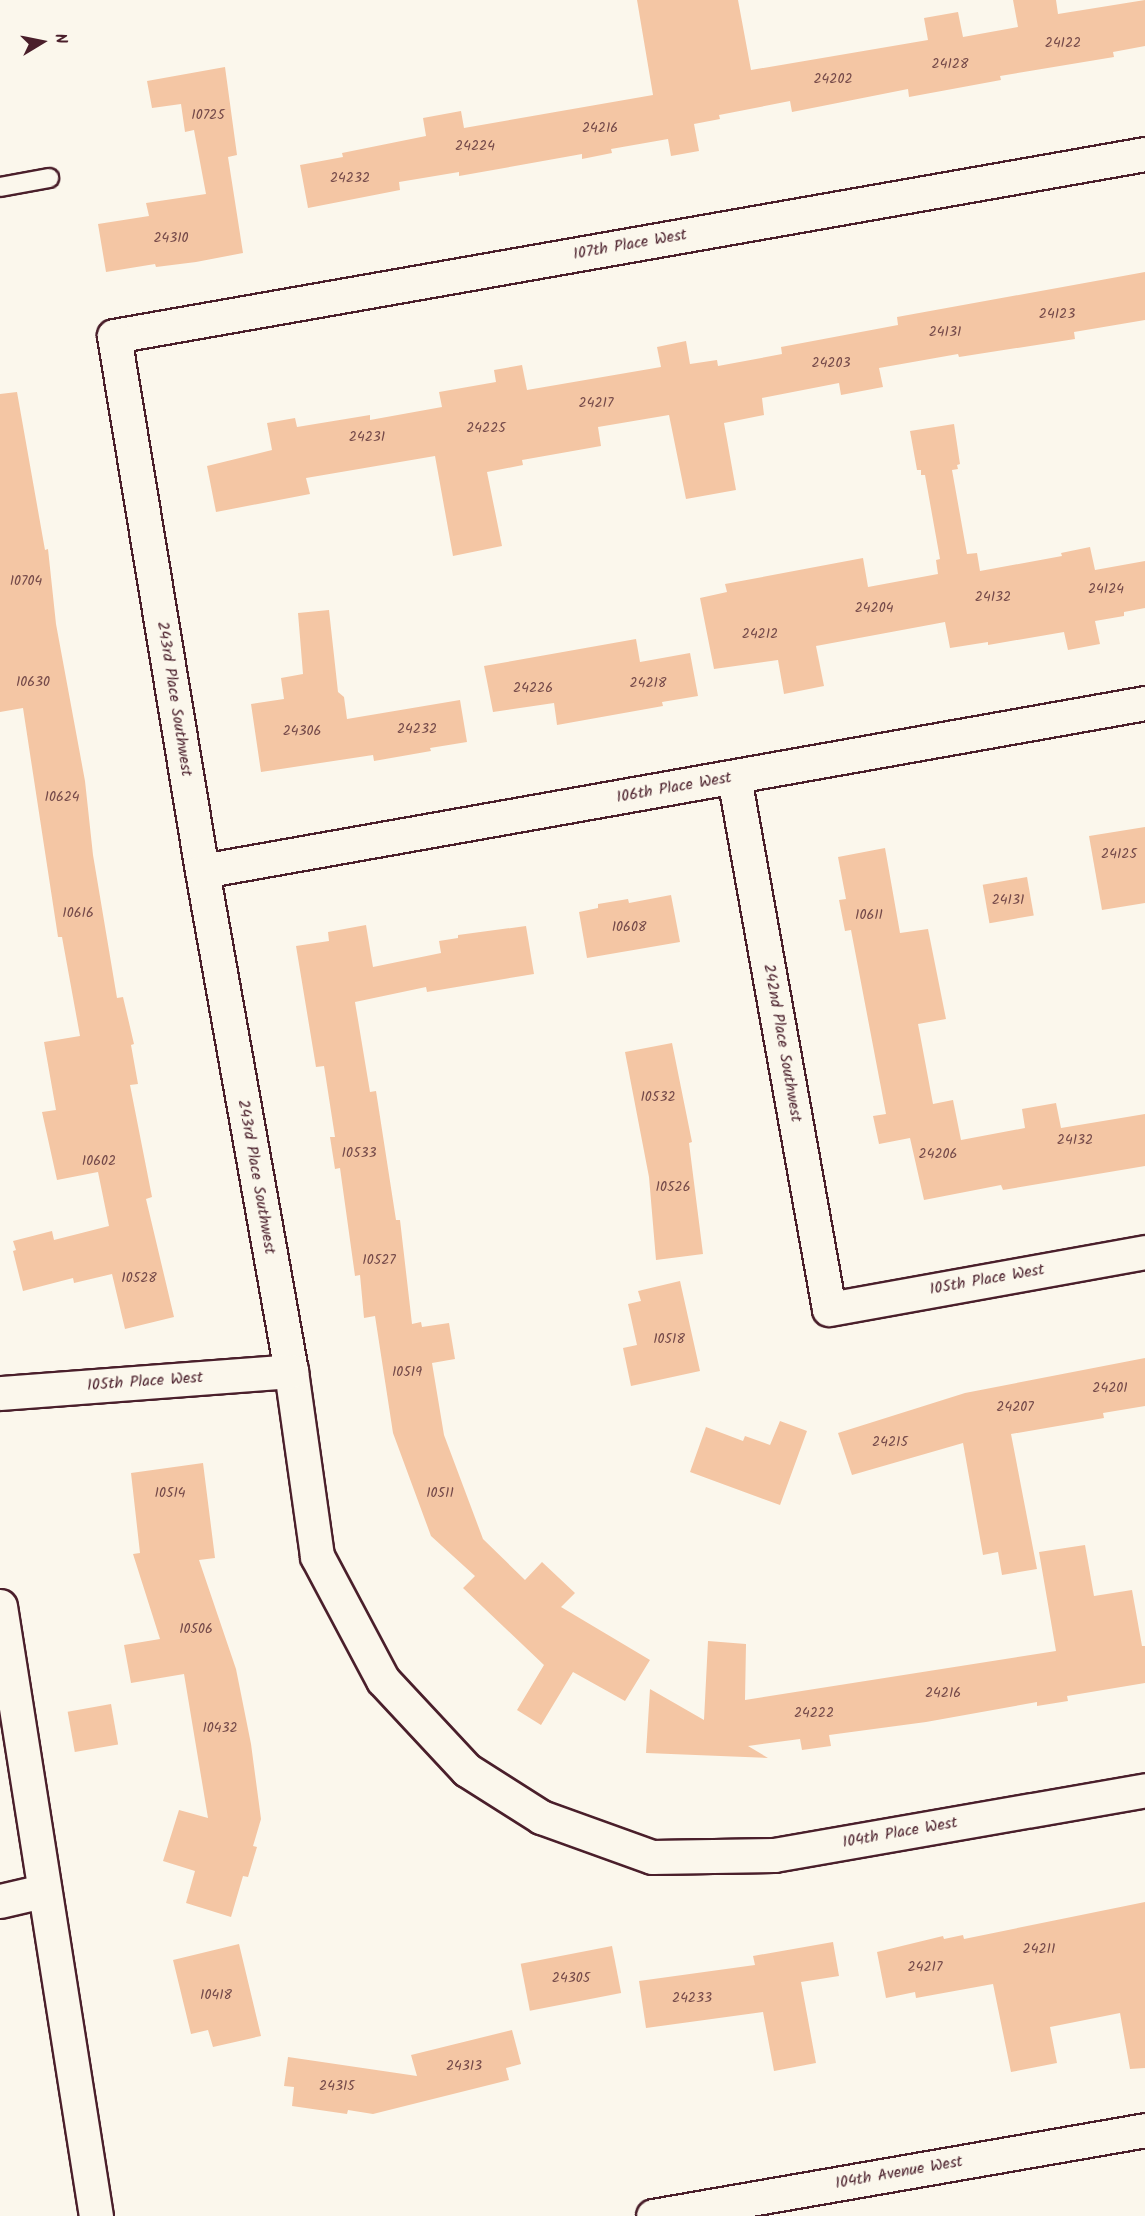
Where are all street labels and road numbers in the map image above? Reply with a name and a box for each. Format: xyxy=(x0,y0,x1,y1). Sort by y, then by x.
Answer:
street label: 107th Place West xyxy=(572,226,688,264)
street label: 243rd Place Southwest xyxy=(152,620,196,778)
street label: 106th Place West xyxy=(615,768,733,808)
street label: 242nd Place Southwest xyxy=(759,962,805,1124)
street label: 243rd Place Southwest xyxy=(233,1098,279,1256)
street label: 105th Place West xyxy=(928,1260,1046,1300)
street label: 105th Place West xyxy=(86,1368,204,1396)
street label: 104th Place West xyxy=(841,1813,959,1853)
street label: 104th Avenue West xyxy=(834,2152,964,2194)

